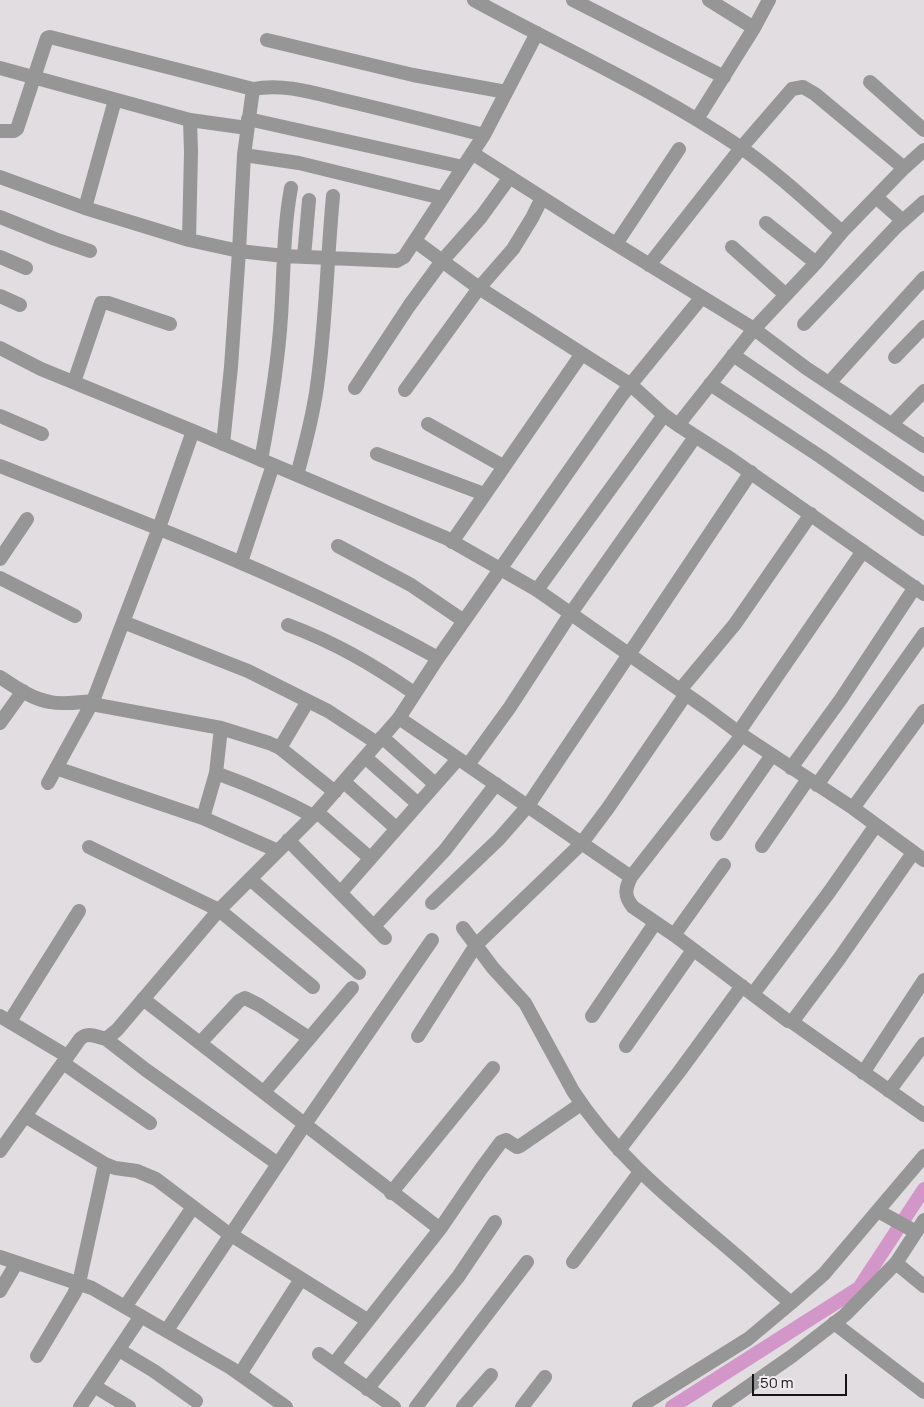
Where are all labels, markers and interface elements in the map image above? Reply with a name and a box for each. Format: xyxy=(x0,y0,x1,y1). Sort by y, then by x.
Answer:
scale bar xyxy=(754,1364,849,1396)
text: 50 m xyxy=(760,1372,794,1393)

